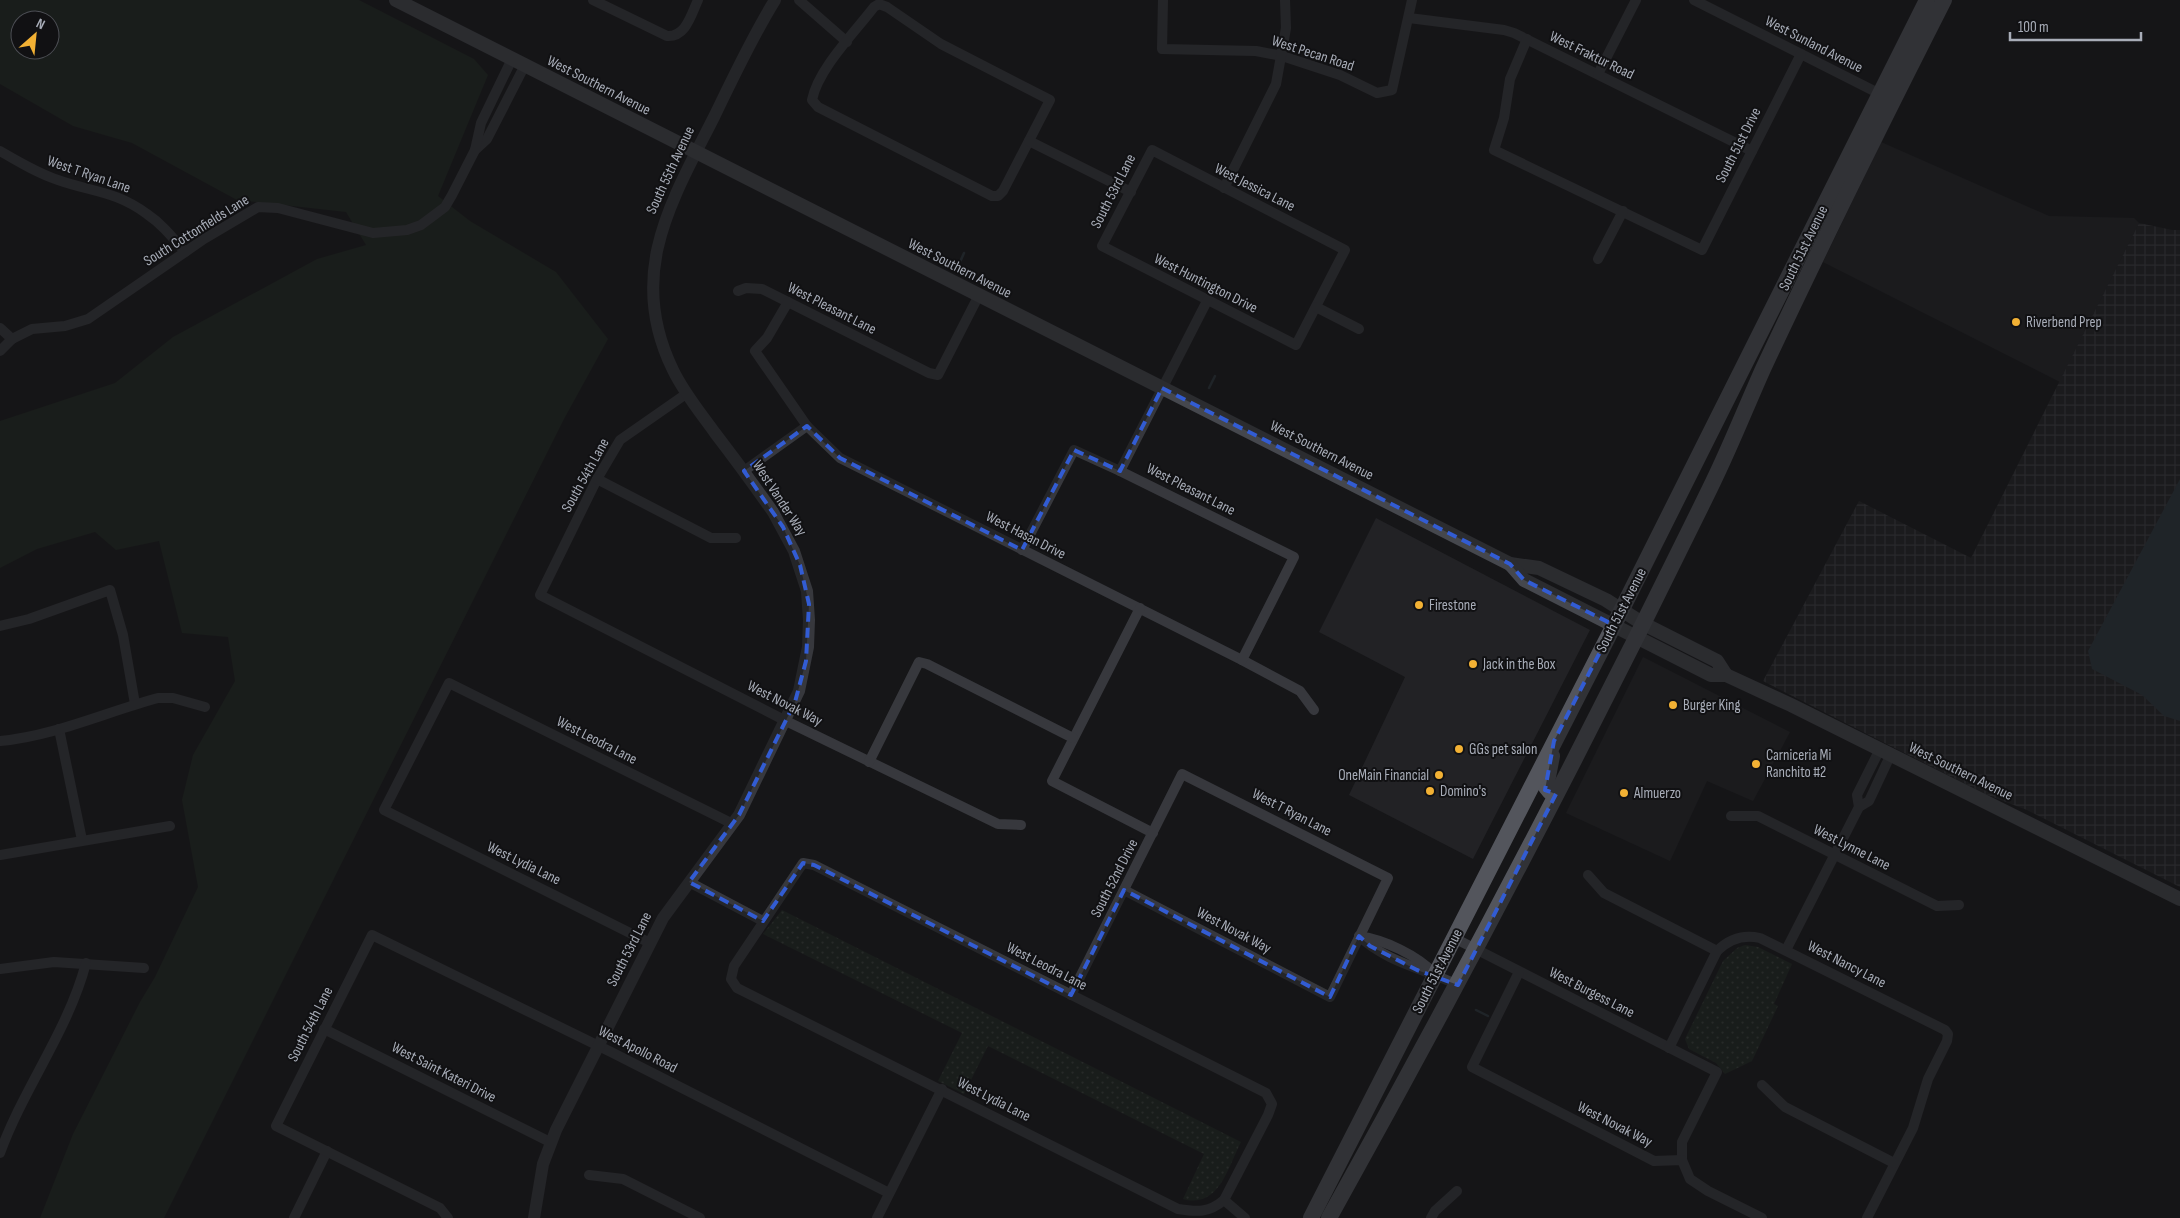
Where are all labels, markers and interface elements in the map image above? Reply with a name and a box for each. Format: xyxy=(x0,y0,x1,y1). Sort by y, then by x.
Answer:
north arrow xyxy=(10,10,60,60)
scale bar xyxy=(2010,10,2141,42)
street label: West Sunland Avenue xyxy=(1762,12,1866,77)
text: N xyxy=(33,15,48,33)
text: 100 m xyxy=(2018,18,2049,37)
street label: West Fraktur Road xyxy=(1546,27,1637,84)
street label: West Pecan Road xyxy=(1269,31,1356,76)
street label: West Southern Avenue xyxy=(544,51,654,120)
street label: South 51st Drive xyxy=(1711,104,1766,186)
street label: South 55th Avenue xyxy=(642,123,699,217)
street label: West T Ryan Lane xyxy=(45,151,133,198)
street label: South 53rd Lane xyxy=(1087,151,1140,232)
street label: West Jessica Lane xyxy=(1211,159,1298,216)
street label: South Cottonfields Lane xyxy=(140,190,252,270)
street label: South 51st Avenue xyxy=(1775,202,1832,294)
street label: West Southern Avenue xyxy=(905,234,1015,303)
street label: West Huntington Drive xyxy=(1151,249,1261,318)
street label: West Pleasant Lane xyxy=(784,278,879,339)
place label: Riverbend Prep xyxy=(2026,313,2102,332)
marker: Riverbend Prep xyxy=(2010,316,2022,328)
street label: West Southern Avenue xyxy=(1267,416,1377,485)
street label: South 54th Lane xyxy=(557,435,614,516)
street label: West Vander Way xyxy=(748,457,811,540)
street label: West Pleasant Lane xyxy=(1143,459,1238,520)
street label: West Hasan Drive xyxy=(983,507,1069,564)
street label: South 51st Avenue xyxy=(1592,565,1651,656)
place label: Firestone xyxy=(1429,596,1476,615)
marker: Firestone xyxy=(1413,599,1425,611)
place label: Jack in the Box xyxy=(1482,655,1556,674)
marker: Jack in the Box xyxy=(1467,658,1479,670)
street label: West Novak Way xyxy=(744,676,826,731)
place label: Burger King xyxy=(1683,696,1741,715)
marker: Burger King xyxy=(1667,699,1679,711)
street label: West Leodra Lane xyxy=(553,712,640,769)
street label: West Southern Avenue xyxy=(1906,738,2016,805)
place label: GGs pet salon xyxy=(1469,740,1538,759)
marker: GGs pet salon xyxy=(1453,743,1465,755)
place label: Carniceria Mi Ranchito #2 xyxy=(1766,746,1831,782)
marker: Carniceria Mi Ranchito #2 xyxy=(1750,758,1762,770)
place label: OneMain Financial xyxy=(1338,766,1429,785)
marker: OneMain Financial xyxy=(1433,769,1445,781)
place label: Domino's xyxy=(1440,782,1486,801)
street label: West T Ryan Lane xyxy=(1249,784,1335,841)
place label: Almuerzo xyxy=(1633,784,1681,803)
marker: Domino's xyxy=(1424,785,1436,797)
marker: Almuerzo xyxy=(1618,787,1630,799)
street label: West Lynne Lane xyxy=(1810,820,1893,875)
street label: South 52nd Drive xyxy=(1087,836,1142,921)
street label: West Lydia Lane xyxy=(484,837,564,889)
street label: West Novak Way xyxy=(1193,903,1275,958)
street label: South 53rd Lane xyxy=(603,909,656,990)
street label: South 51st Avenue xyxy=(1408,926,1467,1017)
street label: West Nancy Lane xyxy=(1804,937,1889,992)
street label: West Leodra Lane xyxy=(1003,938,1090,995)
street label: West Burgess Lane xyxy=(1546,963,1638,1022)
street label: South 54th Lane xyxy=(283,983,337,1065)
street label: West Apollo Road xyxy=(595,1021,680,1077)
street label: West Saint Kateri Drive xyxy=(388,1038,499,1107)
street label: West Lydia Lane xyxy=(954,1073,1034,1126)
street label: West Novak Way xyxy=(1574,1097,1656,1152)

